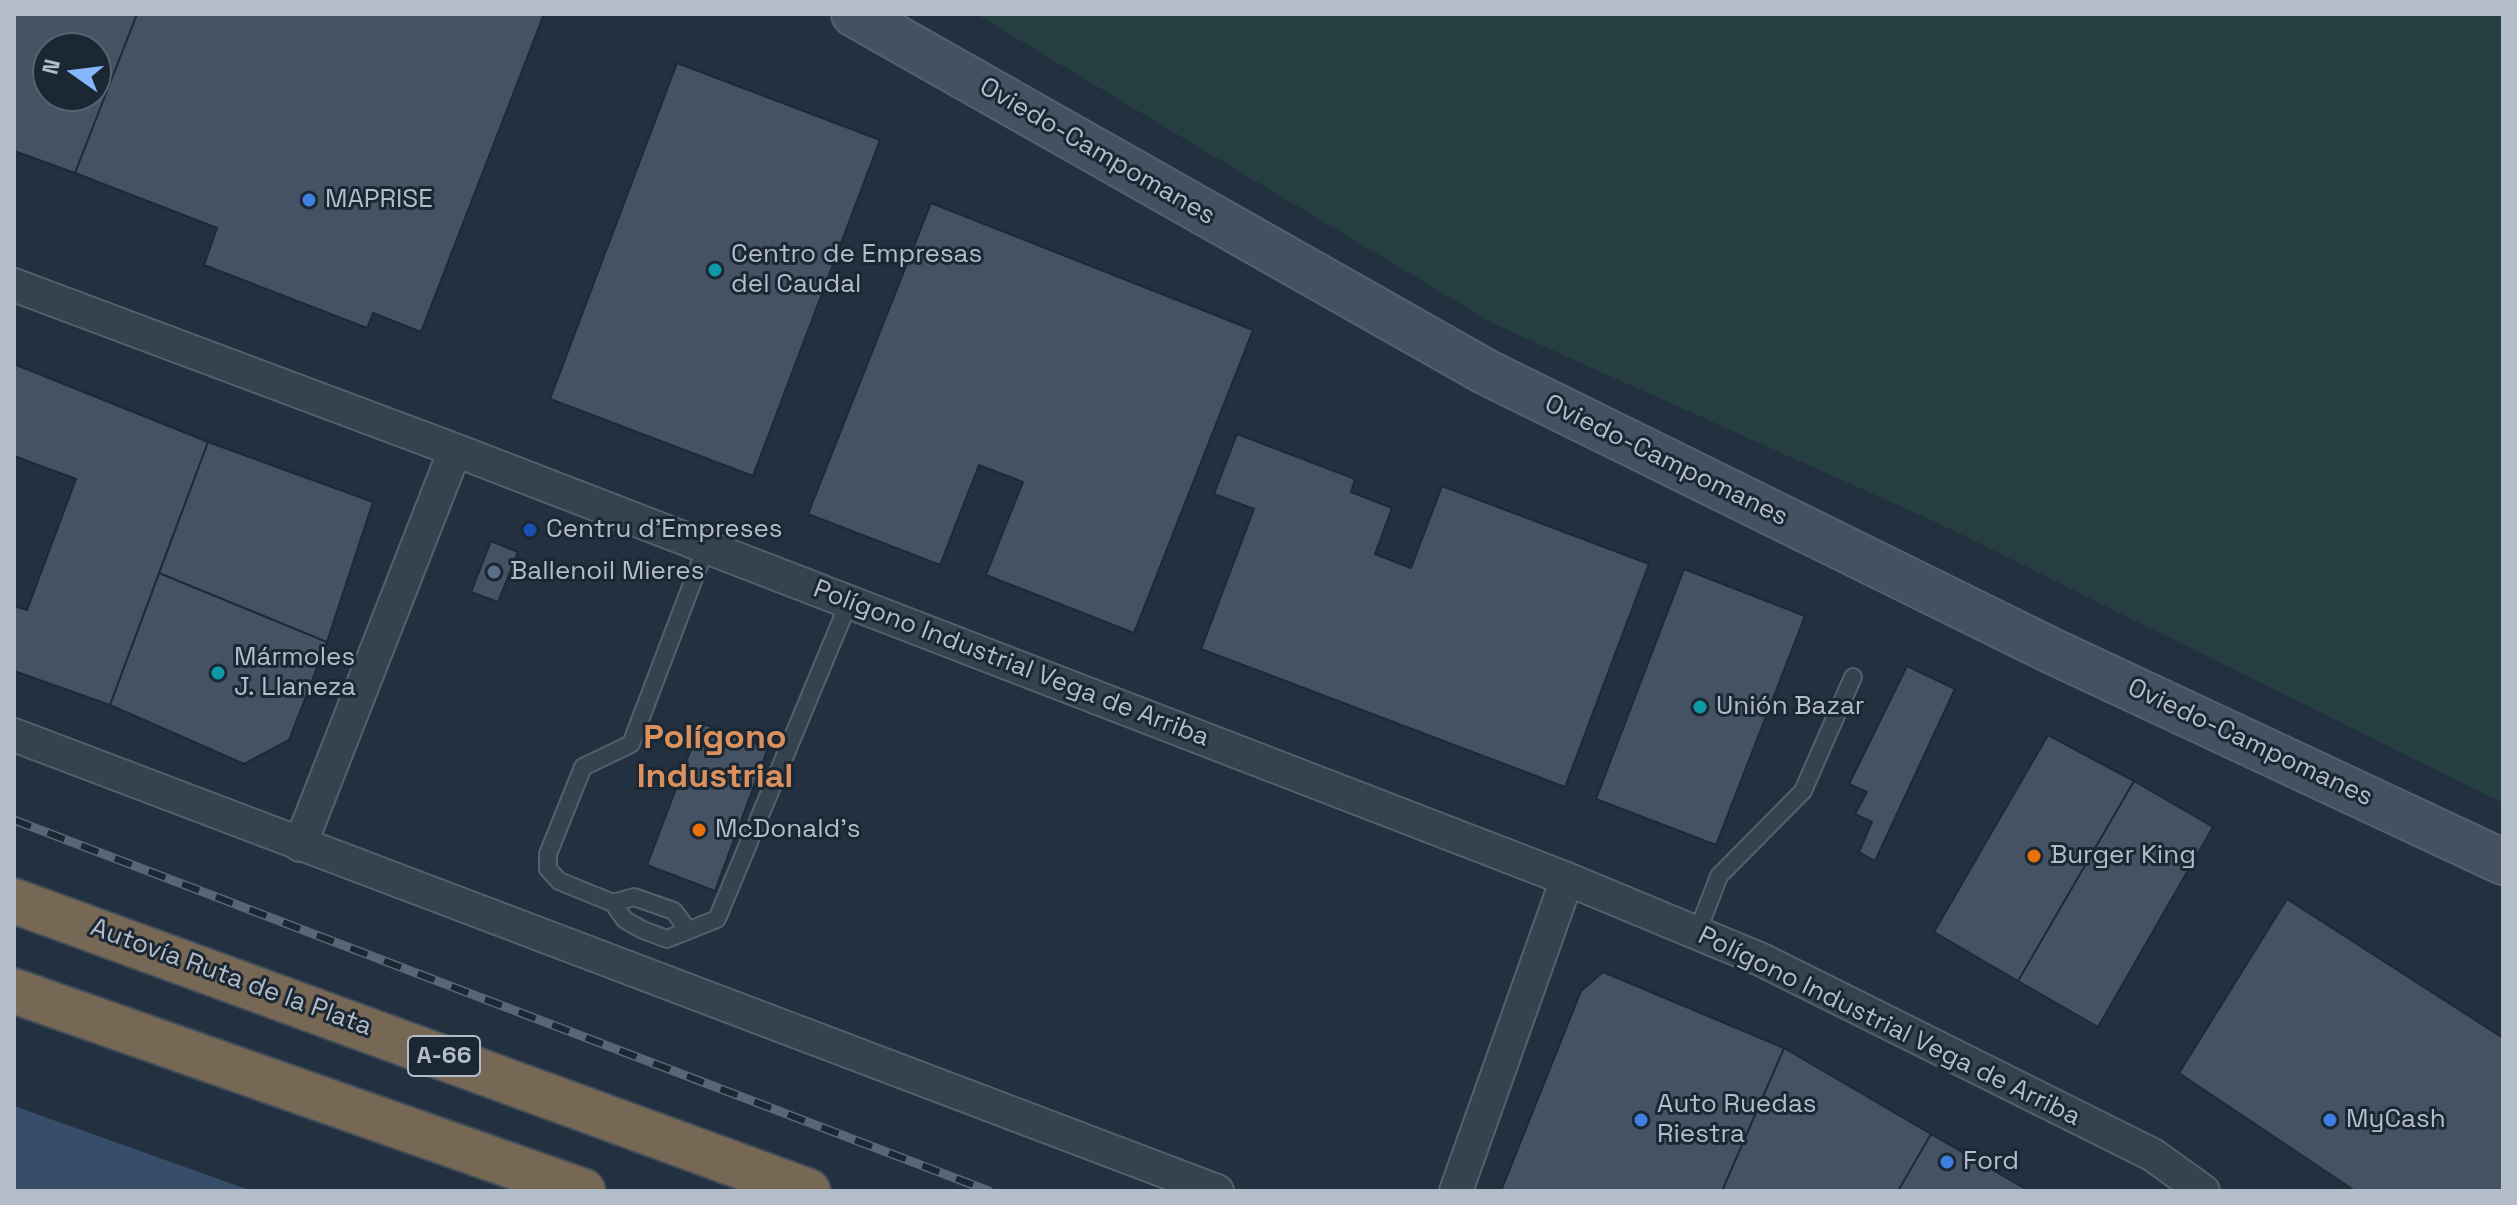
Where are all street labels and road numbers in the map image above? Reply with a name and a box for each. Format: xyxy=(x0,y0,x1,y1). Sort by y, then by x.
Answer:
street label: Oviedo-Campomanes xyxy=(974,72,1220,232)
street label: Oviedo-Campomanes xyxy=(1539,388,1793,534)
street label: Polígono Industrial Vega de Arriba xyxy=(809,574,1213,754)
street label: Oviedo-Campomanes xyxy=(2122,672,2378,814)
street label: Autovía Ruta de la Plata xyxy=(86,913,376,1043)
street label: Polígono Industrial Vega de Arriba xyxy=(1693,921,2085,1133)
road number: A-66 xyxy=(408,1036,480,1076)

